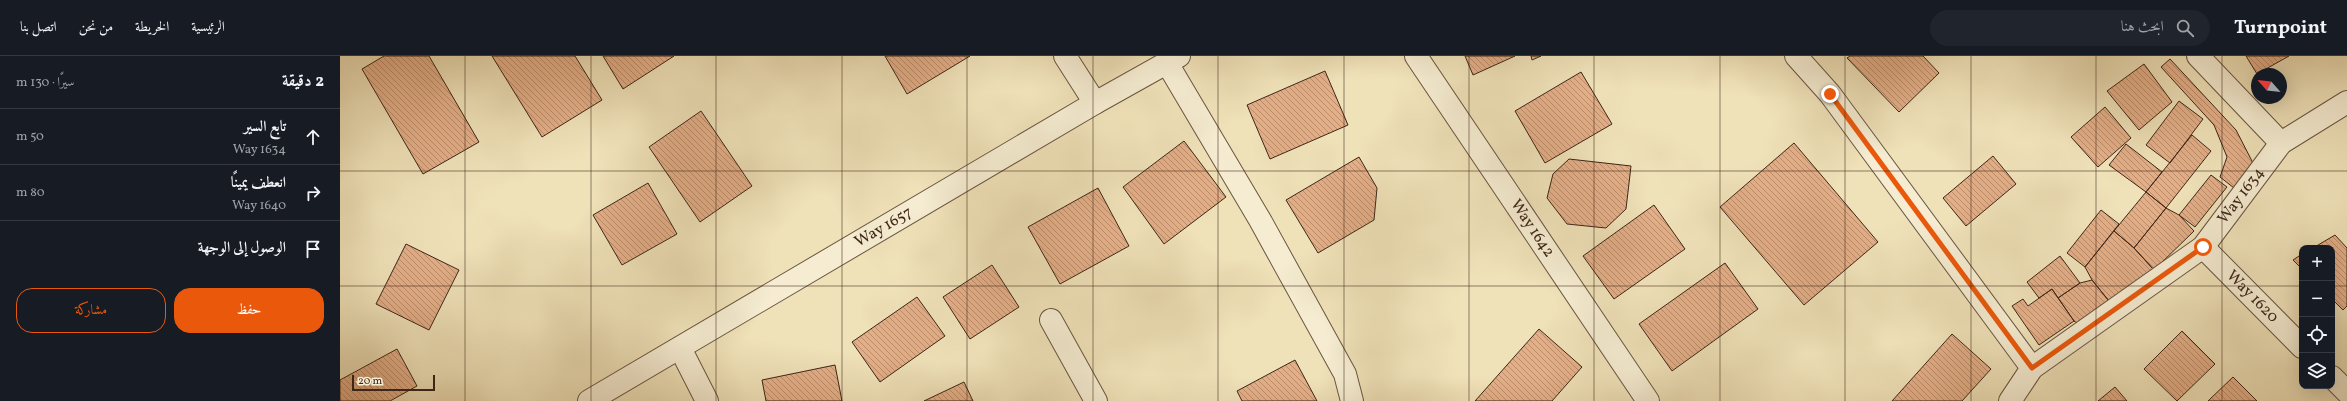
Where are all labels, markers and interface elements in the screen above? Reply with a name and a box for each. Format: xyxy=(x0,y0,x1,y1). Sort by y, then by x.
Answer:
search box xyxy=(1930,10,2210,46)
text: Turnpoint xyxy=(2234,15,2327,41)
text: ابحث هنا xyxy=(2121,17,2164,38)
icon: search xyxy=(2174,17,2196,39)
text: اتصل بنا xyxy=(20,18,57,37)
text: من نحن xyxy=(79,18,113,37)
text: الخريطة xyxy=(135,18,169,37)
text: الرئيسية xyxy=(191,18,225,37)
north arrow xyxy=(2251,68,2287,104)
text: 2 دقيقة xyxy=(282,70,324,93)
text: سيرًا · 130 m xyxy=(16,74,75,92)
route end xyxy=(1821,85,1839,103)
text: تابع السير xyxy=(244,117,286,138)
icon: ahead xyxy=(302,126,324,148)
text: 50 m xyxy=(16,128,44,146)
text: Way 1634 xyxy=(233,141,286,159)
street label: Way 1634 xyxy=(2213,163,2270,229)
text: انعطف يمينًا xyxy=(231,173,286,194)
icon: right xyxy=(302,182,324,204)
text: 80 m xyxy=(16,184,45,202)
street label: Way 1642 xyxy=(1505,195,1560,262)
text: Way 1640 xyxy=(232,197,286,215)
street label: Way 1657 xyxy=(851,202,917,253)
text: الوصول إلى الوجهة xyxy=(198,238,286,259)
icon: arrive xyxy=(302,238,324,260)
route start xyxy=(2194,238,2212,256)
map controls xyxy=(2299,245,2335,389)
button: + xyxy=(2299,245,2335,281)
street label: Way 1620 xyxy=(2221,265,2283,328)
button: − xyxy=(2299,281,2335,317)
button: مشاركة xyxy=(16,288,166,333)
button: حفظ xyxy=(174,288,324,333)
button: locate xyxy=(2299,317,2335,353)
button: layers xyxy=(2299,353,2335,389)
scale bar xyxy=(352,373,435,392)
text: 20 m xyxy=(358,374,382,389)

